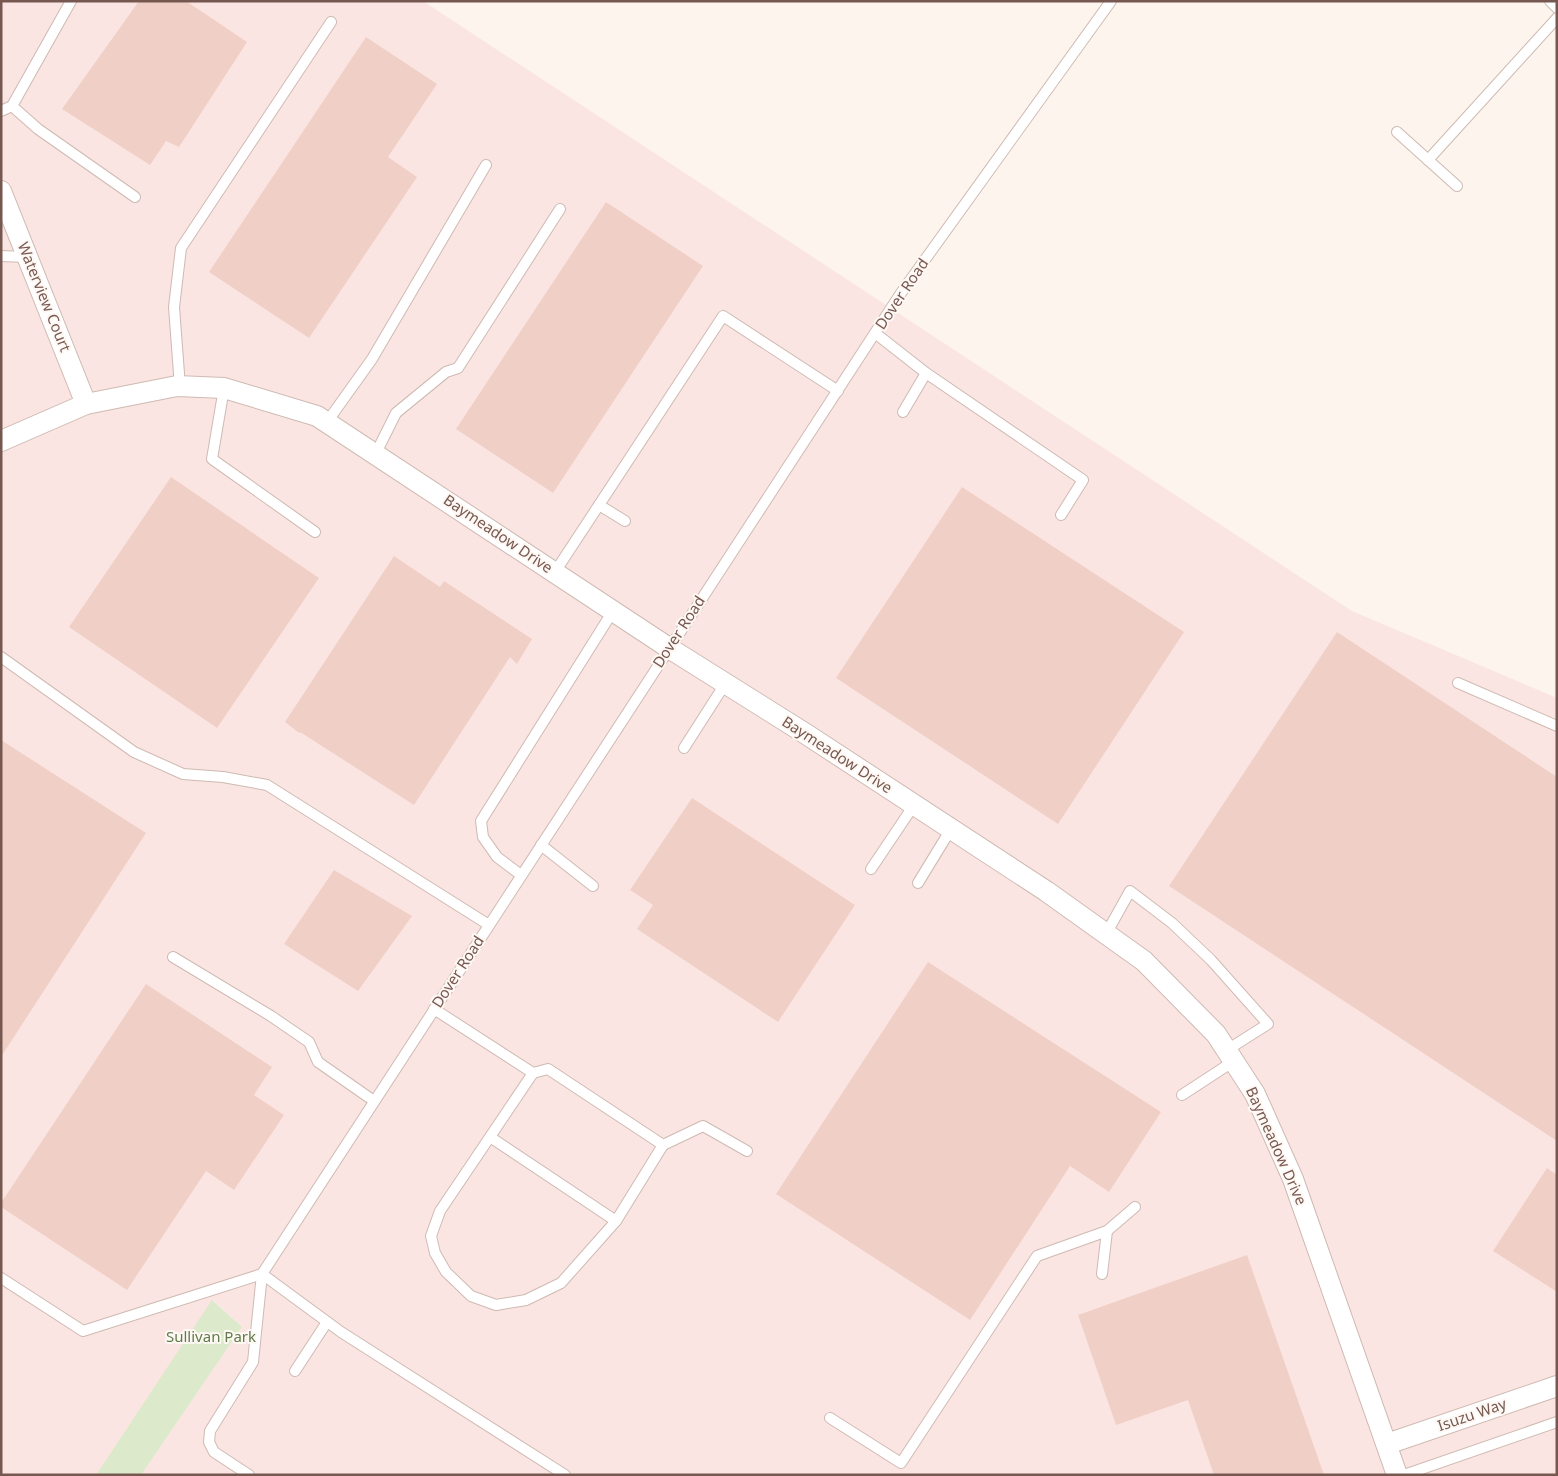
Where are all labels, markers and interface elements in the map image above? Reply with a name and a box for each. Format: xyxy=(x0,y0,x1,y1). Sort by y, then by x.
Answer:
street label: Waterview Court xyxy=(14,239,76,355)
street label: Dover Road xyxy=(870,254,932,333)
street label: Baymeadow Drive xyxy=(440,489,557,577)
street label: Dover Road xyxy=(647,592,709,671)
street label: Baymeadow Drive xyxy=(779,711,896,797)
street label: Dover Road xyxy=(426,932,488,1011)
street label: Baymeadow Drive xyxy=(1242,1083,1312,1208)
park label: Sullivan Park xyxy=(166,1326,256,1346)
street label: Isuzu Way xyxy=(1435,1393,1509,1435)

